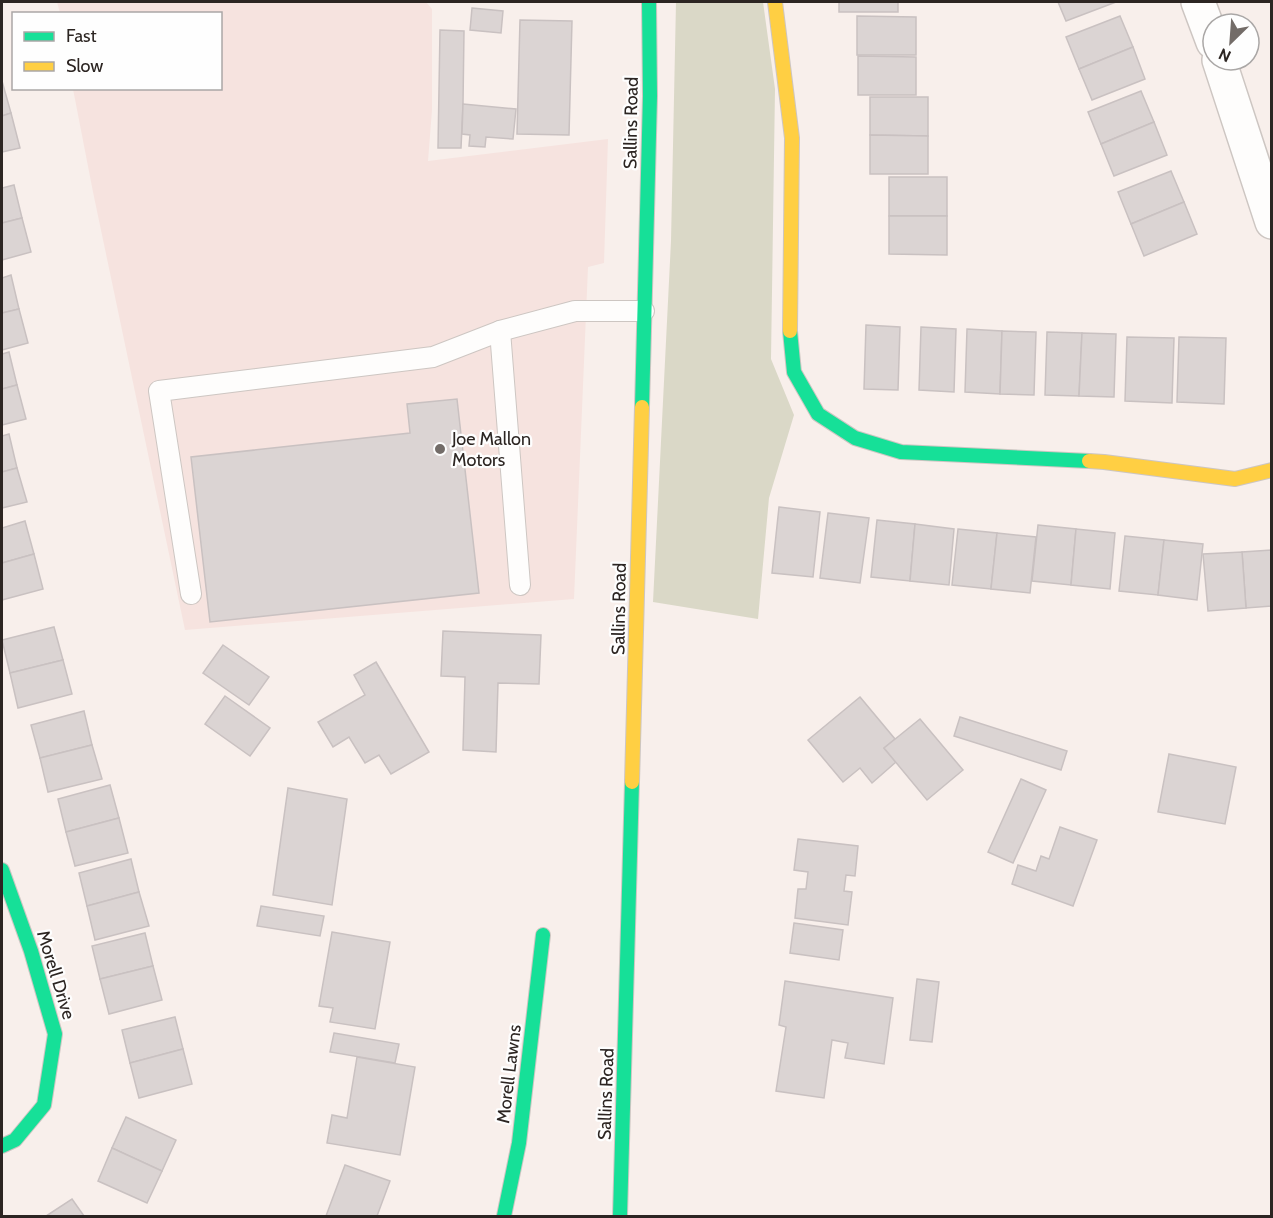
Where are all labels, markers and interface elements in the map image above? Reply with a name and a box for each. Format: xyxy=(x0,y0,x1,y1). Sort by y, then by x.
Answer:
legend xyxy=(12,12,222,90)
north arrow xyxy=(1201,12,1261,72)
text: Fast xyxy=(66,25,97,47)
text: N xyxy=(1216,44,1234,66)
text: Slow xyxy=(66,55,103,77)
street label: Sallins Road xyxy=(619,77,643,169)
place label: Joe Mallon Motors xyxy=(451,428,531,471)
marker: Joe Mallon Motors xyxy=(433,442,447,456)
street label: Sallins Road xyxy=(607,563,631,655)
street label: Morell Drive xyxy=(32,928,80,1022)
street label: Morell Lawns xyxy=(492,1023,526,1125)
street label: Sallins Road xyxy=(593,1048,619,1140)

